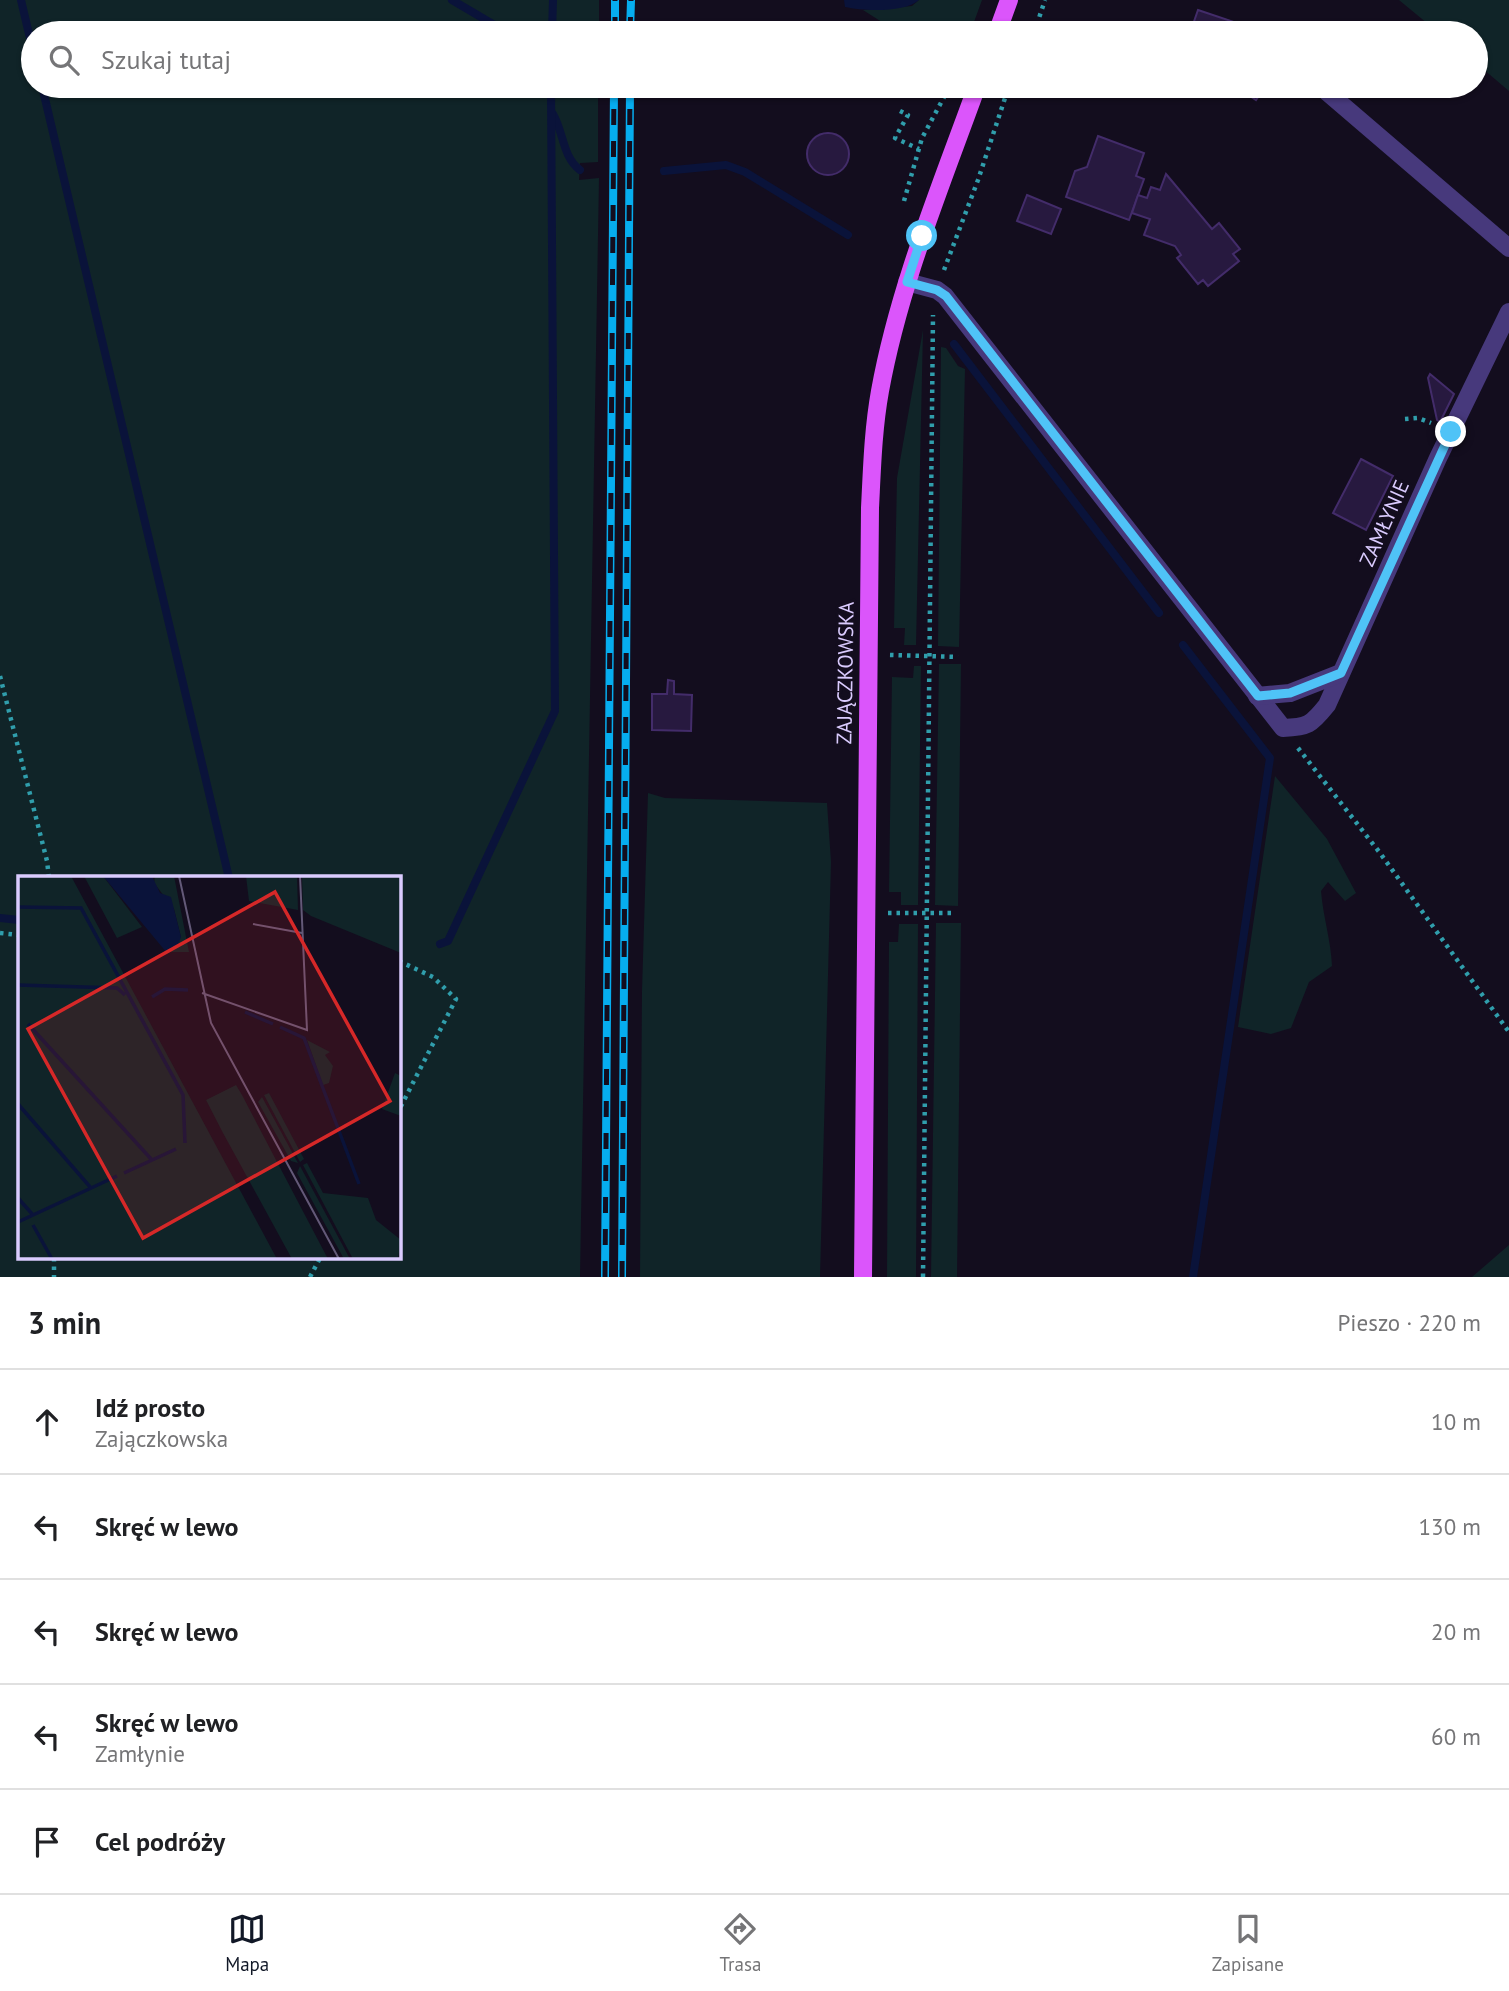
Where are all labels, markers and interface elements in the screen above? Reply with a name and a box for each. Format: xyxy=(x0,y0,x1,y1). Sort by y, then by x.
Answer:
search box xyxy=(21,21,1488,98)
icon: search xyxy=(45,41,83,79)
text: Szukaj tutaj xyxy=(101,43,231,76)
route start xyxy=(906,220,937,251)
route end xyxy=(1435,416,1466,447)
street label: ZAMŁYNIE xyxy=(1353,476,1415,570)
street label: ZAJĄCZKOWSKA xyxy=(830,601,860,745)
inset map xyxy=(18,876,401,1260)
text: 3 min xyxy=(28,1303,101,1342)
text: Pieszo · 220 m xyxy=(1338,1308,1481,1337)
text: Idź prosto xyxy=(95,1391,205,1424)
icon: ahead xyxy=(28,1403,66,1441)
text: 10 m xyxy=(1431,1407,1481,1436)
text: Zajączkowska xyxy=(95,1424,228,1453)
icon: left xyxy=(28,1508,66,1546)
text: Skręć w lewo xyxy=(95,1510,239,1543)
text: 130 m xyxy=(1419,1512,1481,1541)
icon: left xyxy=(28,1613,66,1651)
text: Skręć w lewo xyxy=(95,1615,239,1648)
text: 20 m xyxy=(1431,1617,1481,1646)
text: Skręć w lewo xyxy=(95,1706,239,1739)
icon: left xyxy=(28,1718,66,1756)
text: 60 m xyxy=(1431,1722,1481,1751)
text: Zamłynie xyxy=(95,1739,185,1768)
icon: arrive xyxy=(28,1823,66,1861)
text: Cel podróży xyxy=(95,1825,225,1858)
tab: Mapa xyxy=(225,1910,269,1976)
tab: Trasa xyxy=(720,1910,761,1976)
tab: Zapisane xyxy=(1212,1910,1284,1976)

